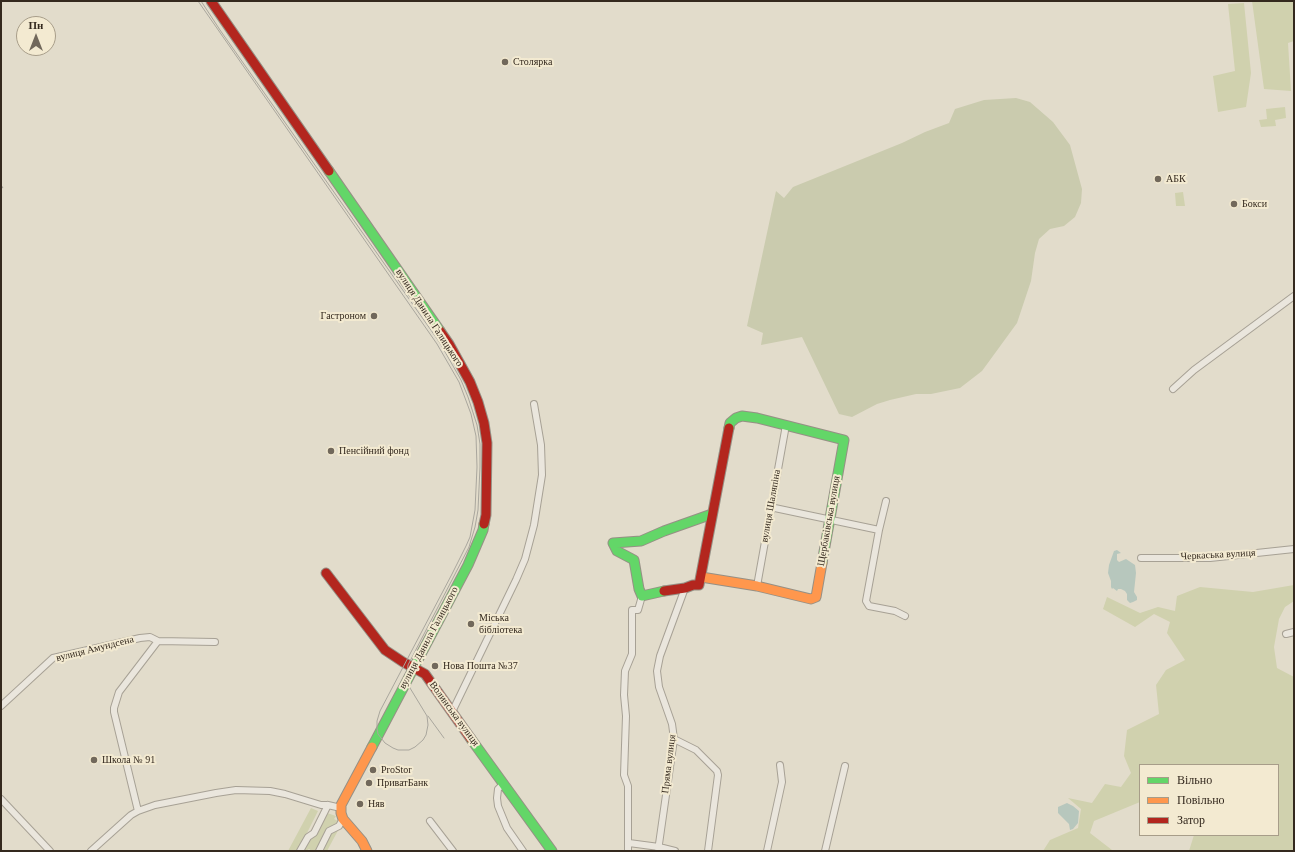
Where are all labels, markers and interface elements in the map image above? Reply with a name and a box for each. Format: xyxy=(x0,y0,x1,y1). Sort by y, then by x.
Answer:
north arrow xyxy=(16,16,56,56)
text: Пн xyxy=(29,19,43,31)
place label: Столярка xyxy=(513,56,552,68)
marker: Столярка xyxy=(500,57,510,67)
place label: АБК xyxy=(1166,173,1186,185)
marker: АБК xyxy=(1153,174,1163,184)
place label: Бокси xyxy=(1242,198,1267,210)
marker: Бокси xyxy=(1229,199,1239,209)
street label: вулиця Данила Галицького xyxy=(393,267,465,369)
place label: Гастроном xyxy=(321,310,366,322)
marker: Гастроном xyxy=(369,311,379,321)
place label: Пенсійний фонд xyxy=(339,445,409,457)
marker: Пенсійний фонд xyxy=(326,446,336,456)
street label: вулиця Шаляпіна xyxy=(759,469,783,543)
street label: Щербаківська вулиця xyxy=(815,475,843,567)
street label: Черкаська вулиця xyxy=(1180,547,1256,563)
street label: вулиця Данила Галицького xyxy=(397,585,461,691)
place label: Міська бібліотека xyxy=(479,612,522,636)
marker: Міська бібліотека xyxy=(466,619,476,629)
street label: вулиця Амундсена xyxy=(55,634,135,664)
place label: Нова Пошта №37 xyxy=(443,660,518,672)
marker: Нова Пошта №37 xyxy=(430,661,440,671)
street label: Волинська вулиця xyxy=(426,679,482,749)
street label: Пряма вулиця xyxy=(659,734,679,794)
place label: Школа № 91 xyxy=(102,754,155,766)
marker: Школа № 91 xyxy=(89,755,99,765)
place label: ProStor xyxy=(381,764,412,776)
legend xyxy=(1139,764,1279,836)
marker: ProStor xyxy=(368,765,378,775)
text: Вільно xyxy=(1177,773,1212,787)
place label: ПриватБанк xyxy=(377,777,428,789)
marker: ПриватБанк xyxy=(364,778,374,788)
text: Повільно xyxy=(1177,793,1225,807)
place label: Няв xyxy=(368,798,385,810)
marker: Няв xyxy=(355,799,365,809)
text: Затор xyxy=(1177,813,1205,827)

